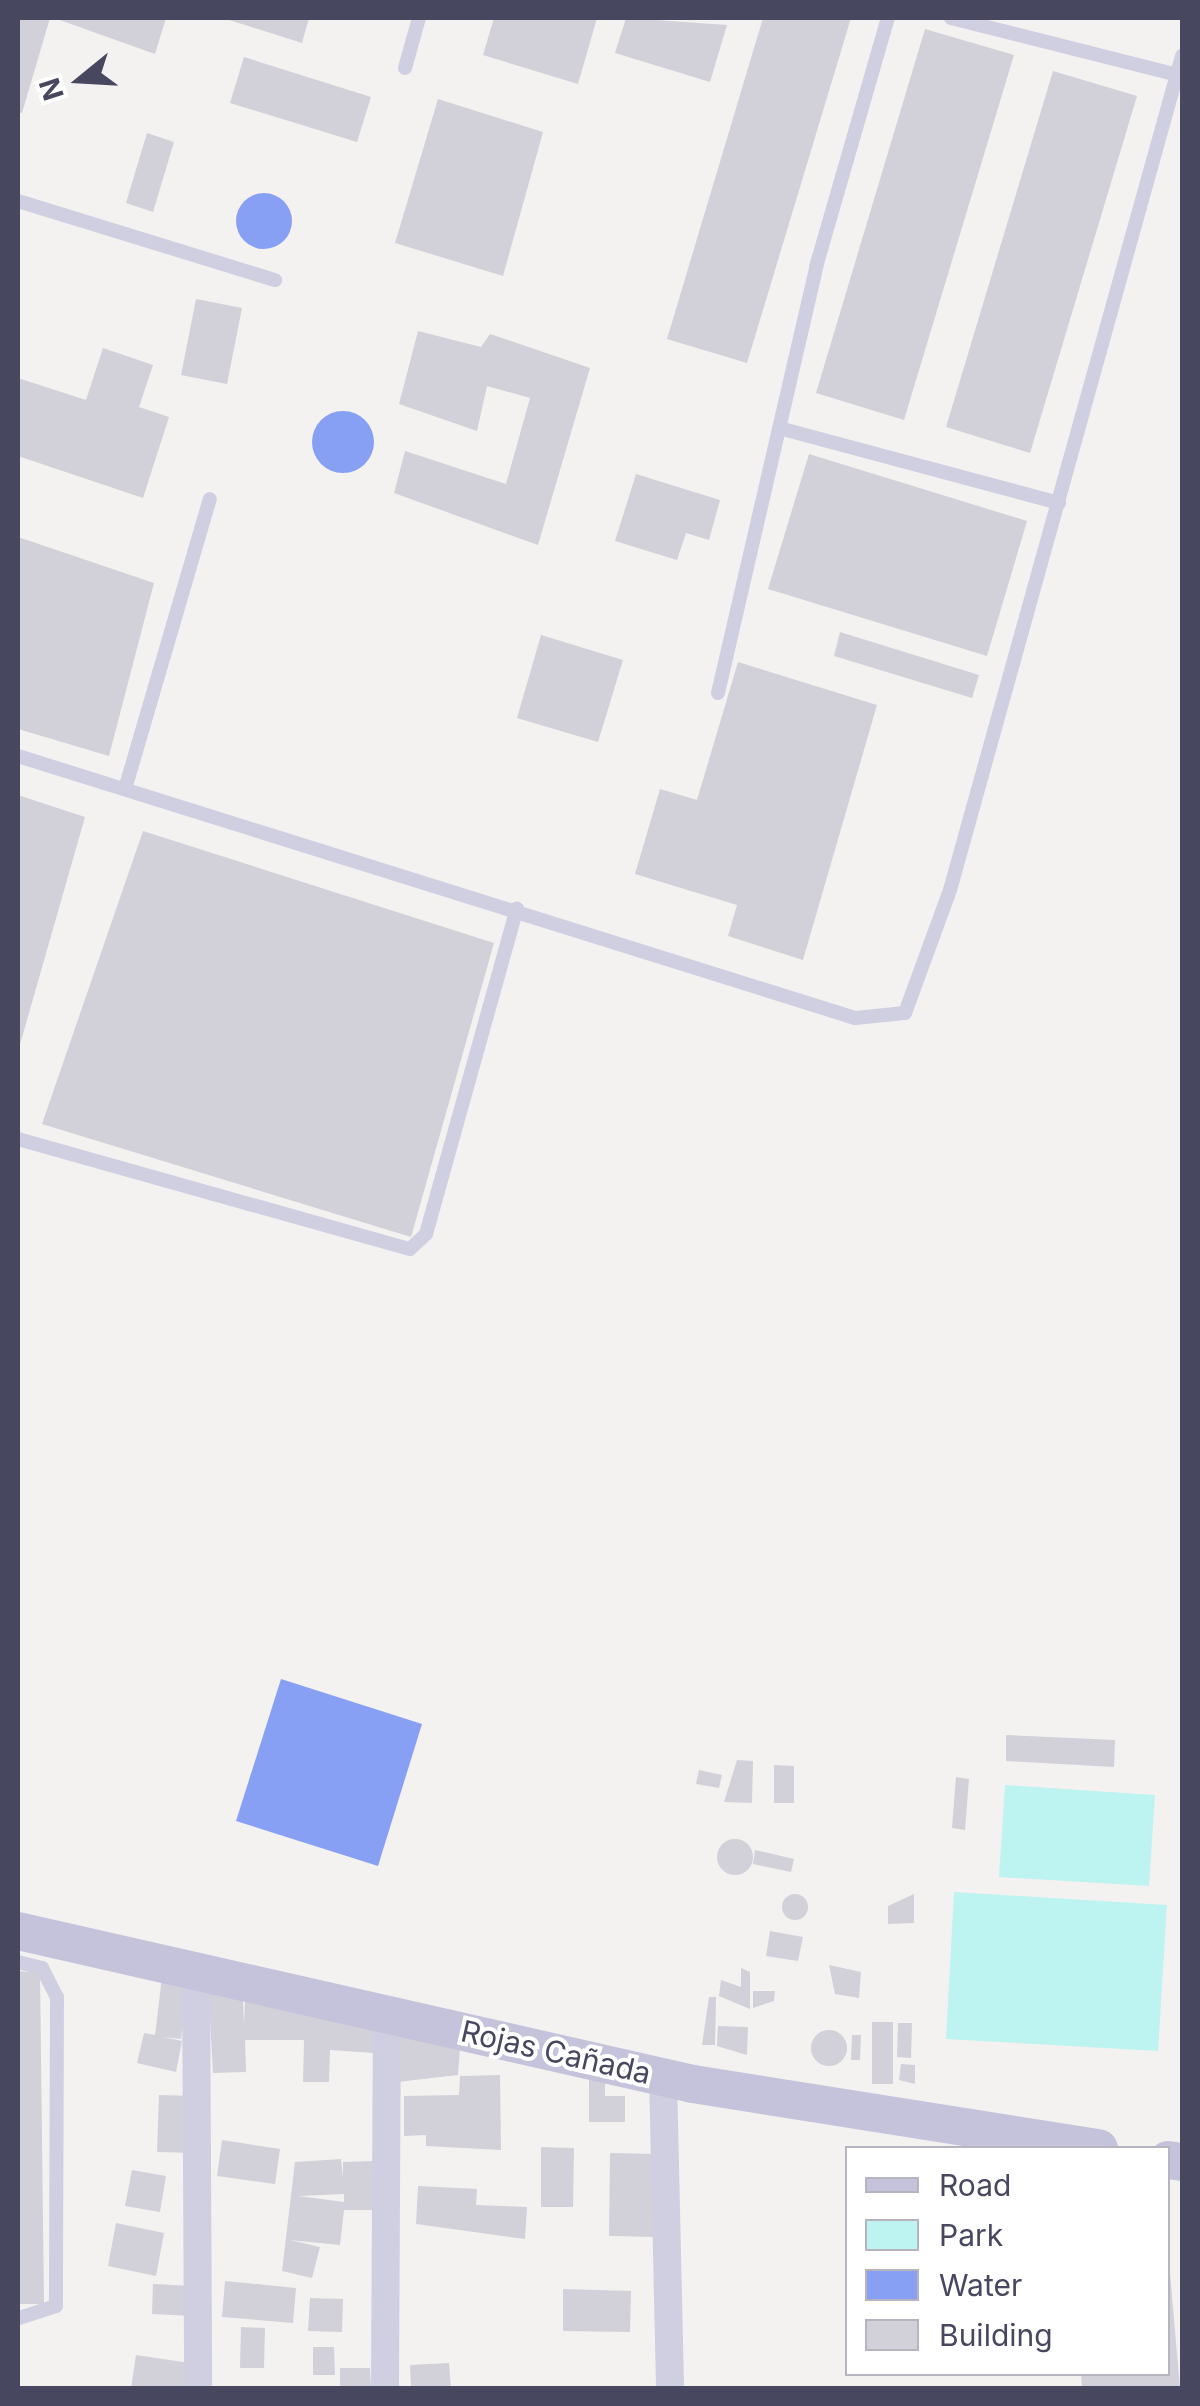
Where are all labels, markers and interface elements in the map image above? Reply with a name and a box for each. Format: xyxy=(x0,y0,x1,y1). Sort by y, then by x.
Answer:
north arrow xyxy=(30,30,130,130)
text: N xyxy=(32,74,71,105)
street label: Rojas Cañada xyxy=(458,2013,654,2091)
legend xyxy=(845,2146,1170,2376)
text: Road xyxy=(939,2167,1011,2203)
text: Park xyxy=(939,2217,1003,2253)
text: Water xyxy=(939,2267,1022,2303)
text: Building xyxy=(939,2317,1053,2353)

